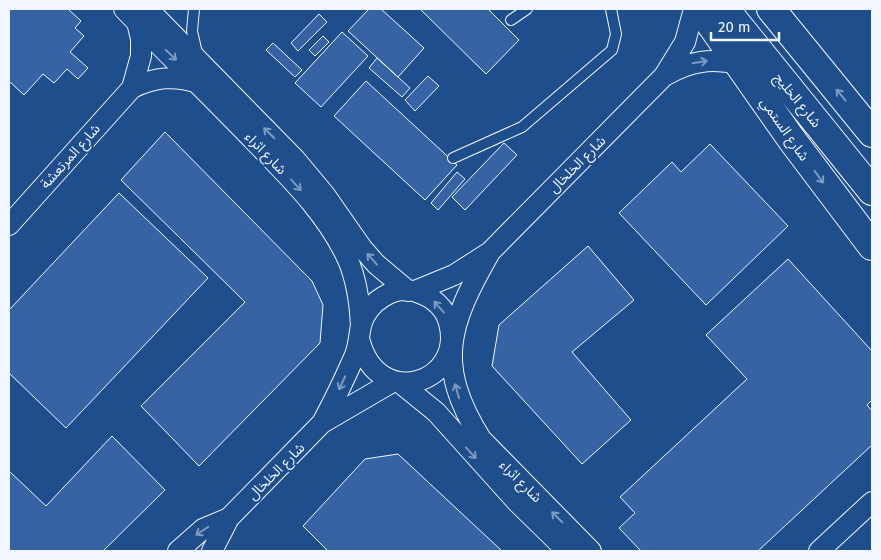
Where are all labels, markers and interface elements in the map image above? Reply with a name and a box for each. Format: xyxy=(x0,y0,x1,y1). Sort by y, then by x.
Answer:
scale bar xyxy=(711,10,778,42)
text: 20 m xyxy=(718,18,751,36)
one-way arrow xyxy=(164,49,176,61)
one-way arrow xyxy=(692,56,708,66)
street label: شارع الخليج xyxy=(769,70,825,132)
one-way arrow xyxy=(836,89,847,102)
street label: شارع الستمي xyxy=(755,94,813,166)
street label: شارع المرتعشة xyxy=(37,120,105,194)
one-way arrow xyxy=(263,127,275,139)
street label: شارع اثراء xyxy=(240,128,290,180)
street label: شارع الخلخال xyxy=(545,132,611,198)
one-way arrow xyxy=(814,170,824,184)
one-way arrow xyxy=(290,178,302,191)
one-way arrow xyxy=(366,252,378,265)
one-way arrow xyxy=(434,301,445,314)
one-way arrow xyxy=(337,375,346,390)
one-way arrow xyxy=(452,383,462,399)
street label: شارع الخلخال xyxy=(244,439,310,505)
one-way arrow xyxy=(465,446,477,459)
street label: شارع اثراء xyxy=(495,457,545,507)
one-way arrow xyxy=(550,511,563,523)
one-way arrow xyxy=(195,526,209,536)

